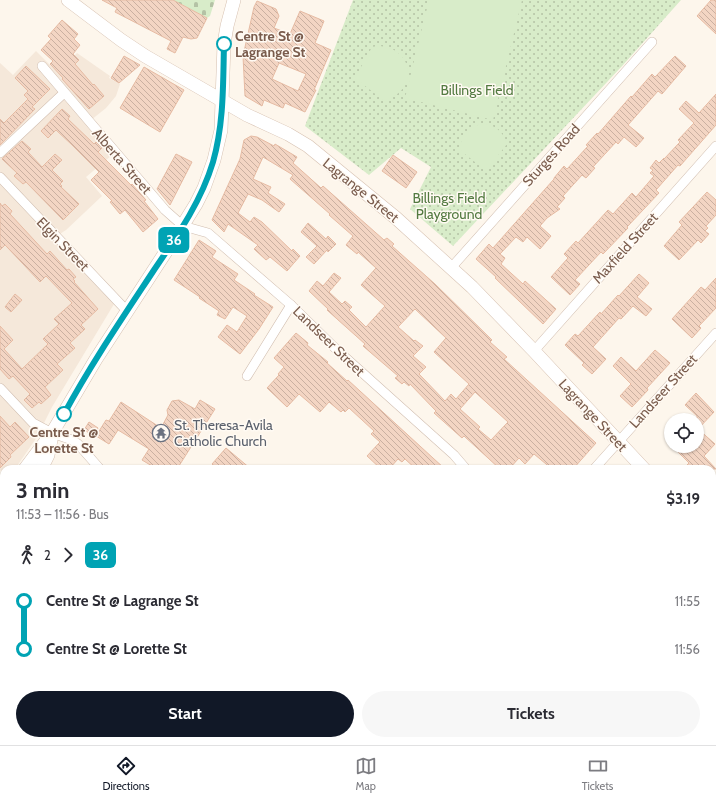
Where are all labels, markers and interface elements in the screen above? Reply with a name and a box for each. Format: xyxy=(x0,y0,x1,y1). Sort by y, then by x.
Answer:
place label: Centre St @ Lagrange St xyxy=(235,27,305,61)
marker: Centre St @ Lagrange St xyxy=(216,36,232,52)
park label: Billings Field xyxy=(441,81,513,99)
street label: Sturges Road xyxy=(518,120,584,190)
street label: Alberta Street xyxy=(88,124,156,198)
street label: Lagrange Street xyxy=(319,154,403,226)
park label: Billings Field Playground xyxy=(413,189,485,223)
street label: Maxfield Street xyxy=(588,208,662,287)
street label: Elgin Street xyxy=(33,213,93,275)
line badge: 36 xyxy=(156,227,192,253)
text: 36 xyxy=(166,231,182,249)
street label: Landseer Street xyxy=(289,302,369,380)
street label: Landseer Street xyxy=(625,350,701,432)
street label: Lagrange Street xyxy=(555,375,631,455)
marker: Centre St @ Lorette St xyxy=(56,406,72,422)
map controls xyxy=(664,413,704,453)
button: locate xyxy=(664,413,704,453)
place label: St. Theresa-Avila Catholic Church xyxy=(174,416,273,450)
place label: Centre St @ Lorette St xyxy=(30,423,98,457)
temple icon: St. Theresa-Avila Catholic Church xyxy=(151,423,171,443)
text: 3 min xyxy=(16,477,69,504)
text: $3.19 xyxy=(666,490,700,508)
text: 11:53 – 11:56 · Bus xyxy=(16,506,109,522)
icon: walk xyxy=(16,544,38,566)
icon: forward xyxy=(57,544,79,566)
text: 36 xyxy=(93,546,108,564)
text: 2 xyxy=(44,547,51,563)
text: Centre St @ Lagrange St xyxy=(46,592,199,610)
text: 11:55 xyxy=(675,593,700,609)
text: Centre St @ Lorette St xyxy=(46,640,187,658)
text: 11:56 xyxy=(674,641,700,657)
button: Start xyxy=(16,691,354,737)
button: Tickets xyxy=(362,691,700,737)
tab: Directions xyxy=(103,755,150,793)
tab: Map xyxy=(355,755,377,793)
tab: Tickets xyxy=(582,755,613,793)

